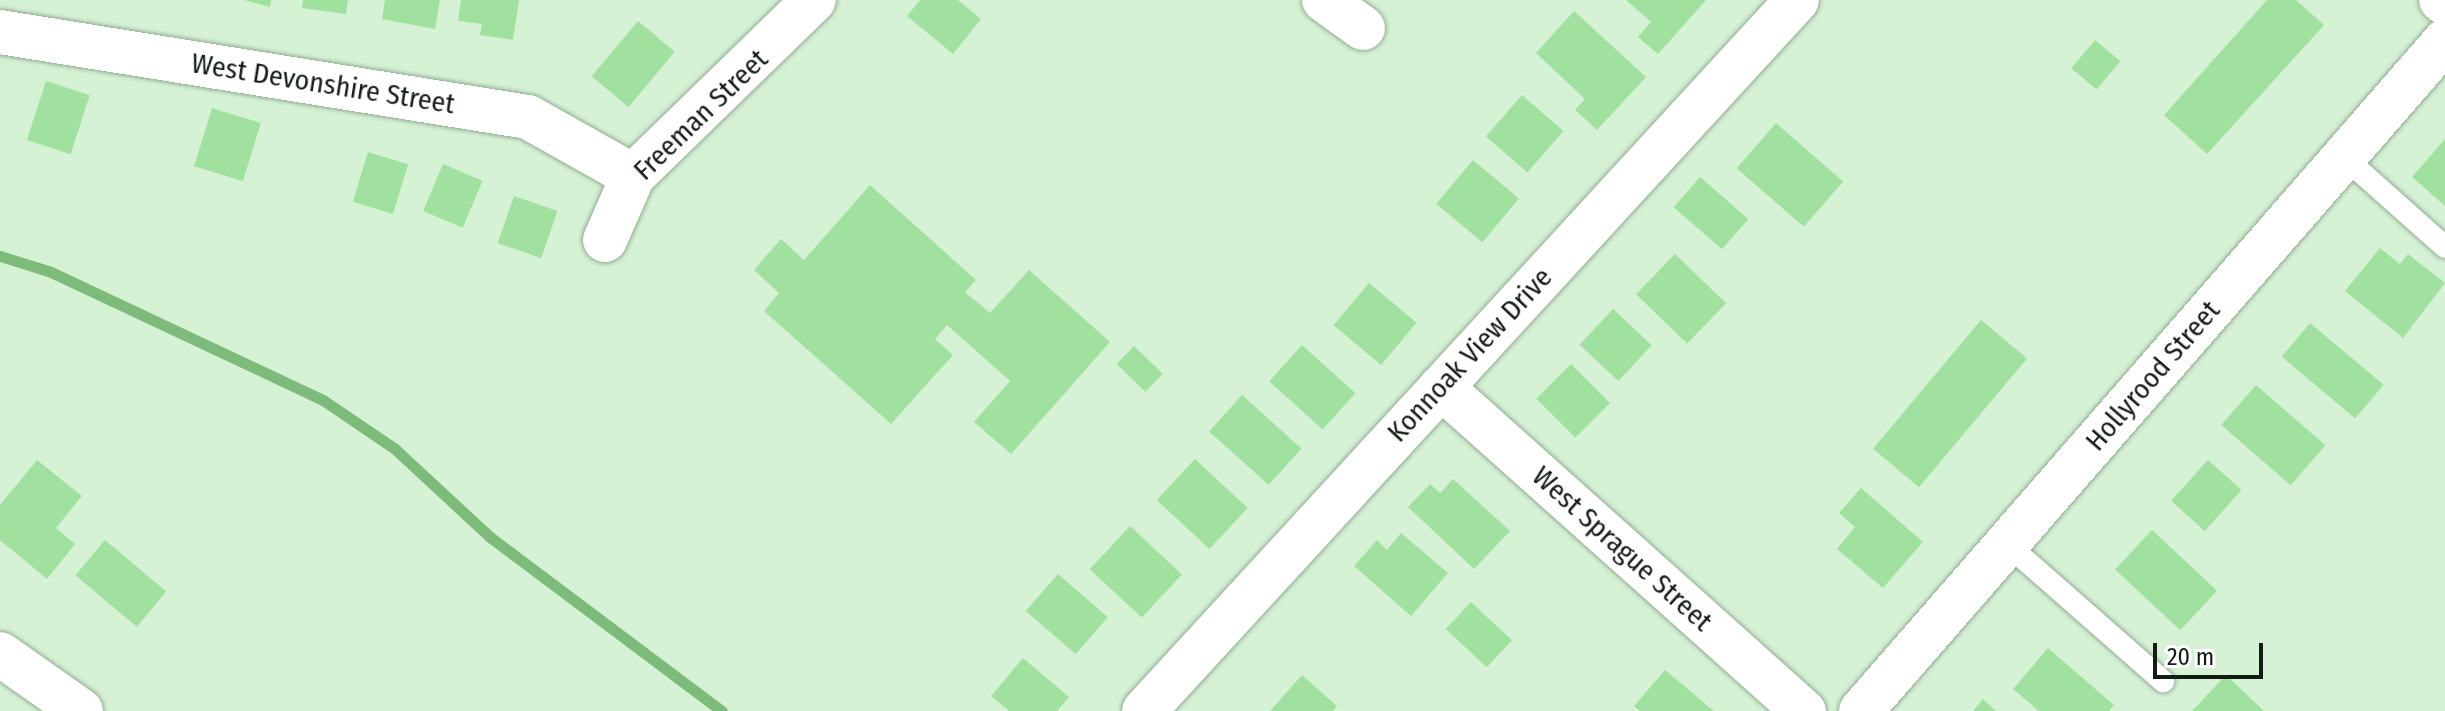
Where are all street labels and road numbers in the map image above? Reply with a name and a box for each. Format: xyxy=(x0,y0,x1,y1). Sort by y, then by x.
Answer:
street label: Freeman Street xyxy=(627,43,775,187)
street label: West Devonshire Street xyxy=(189,47,457,121)
street label: Konnoak View Drive xyxy=(1381,261,1559,449)
street label: Hollyrood Street xyxy=(2079,294,2227,458)
street label: West Sprague Street xyxy=(1525,460,1719,638)

